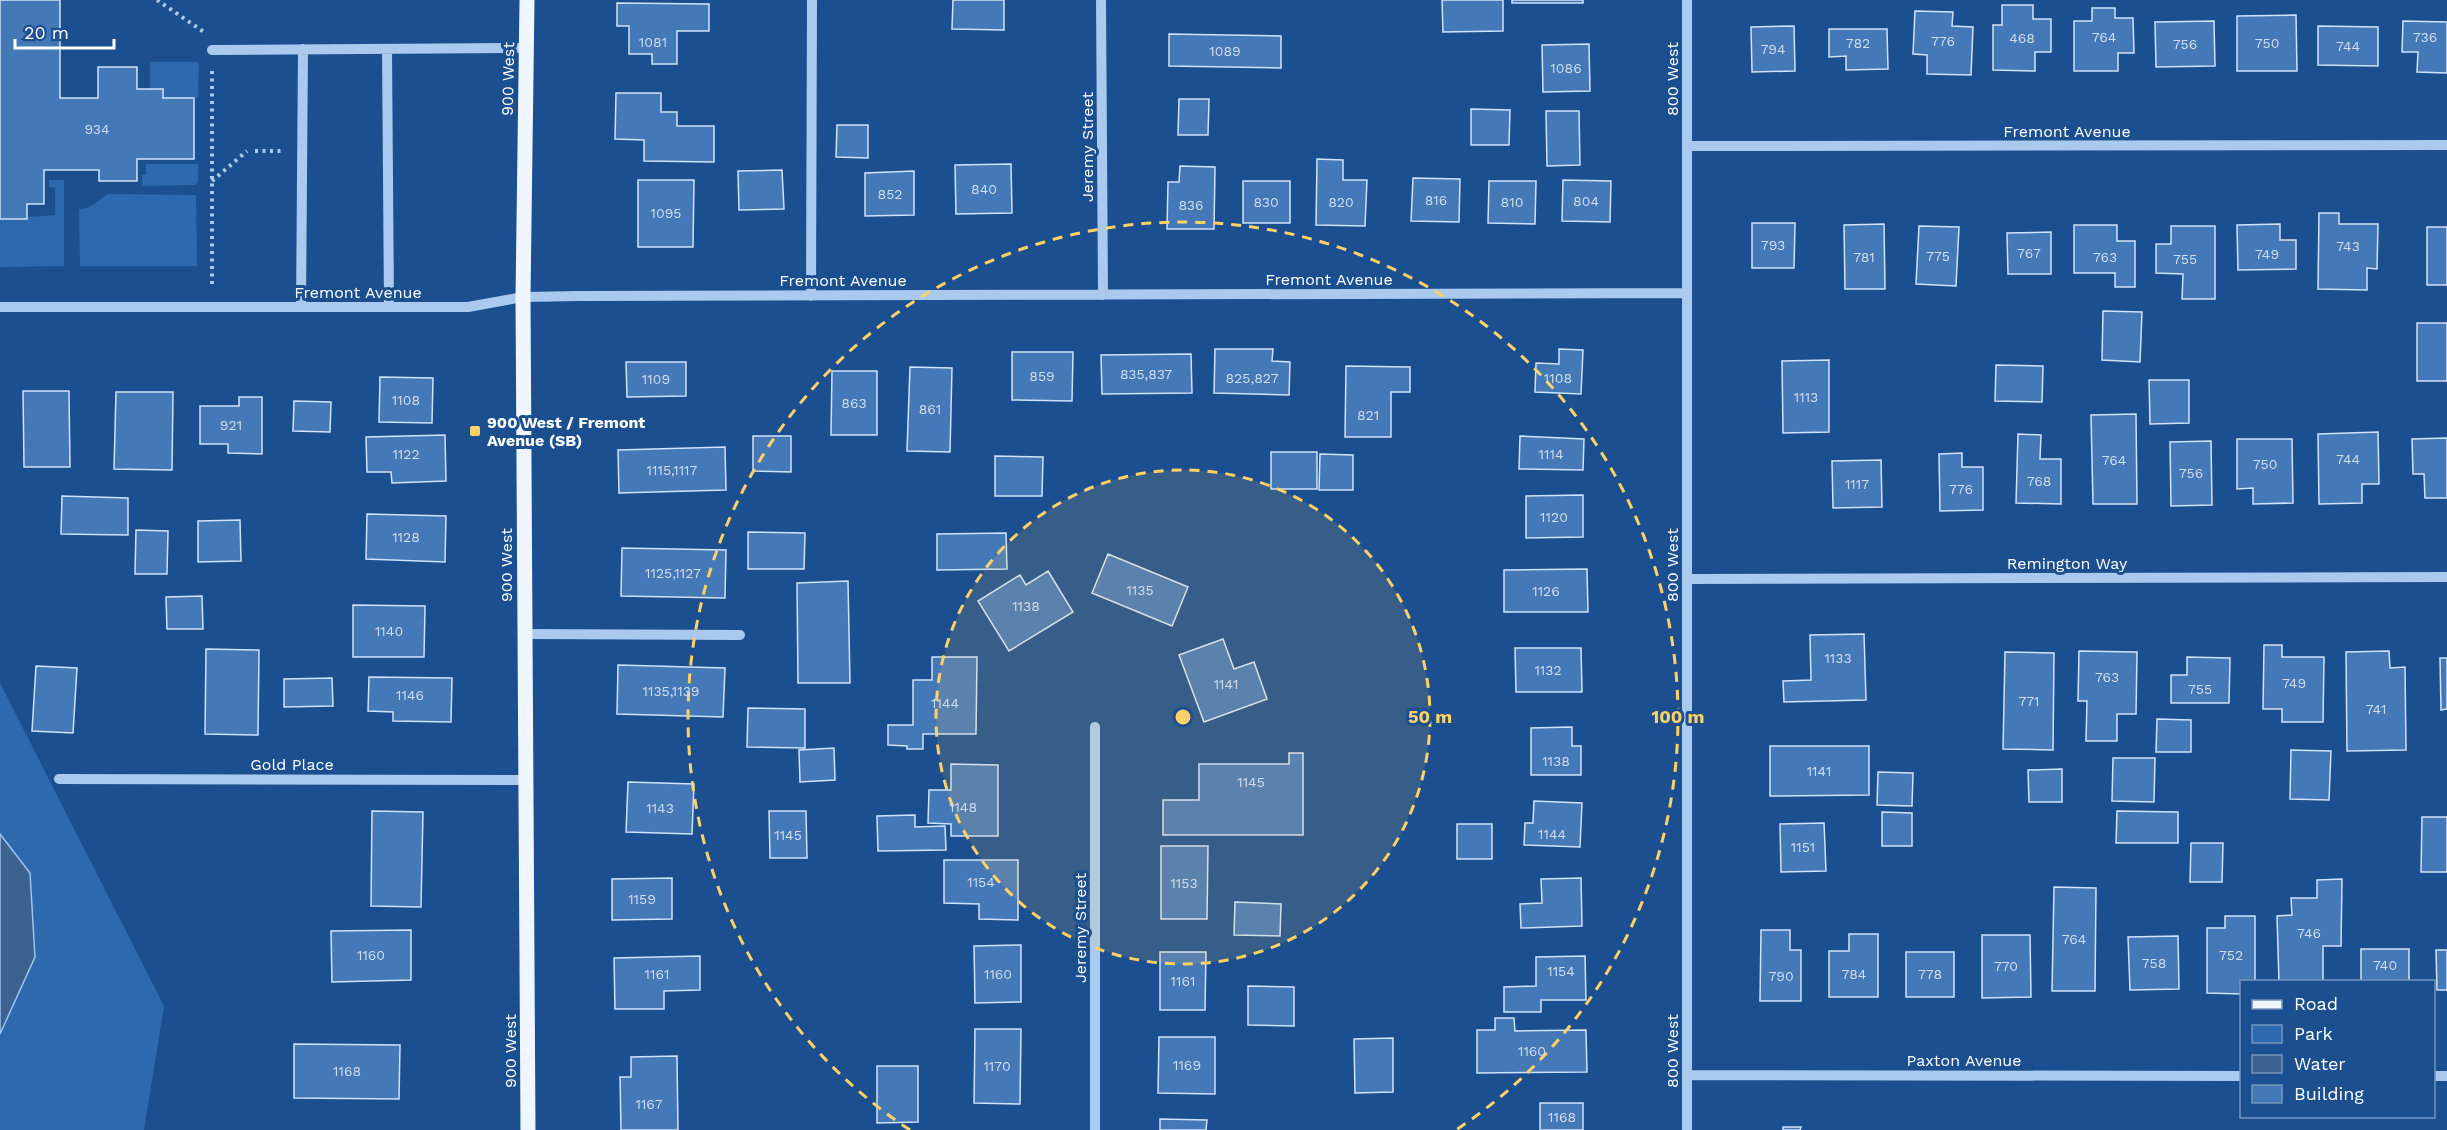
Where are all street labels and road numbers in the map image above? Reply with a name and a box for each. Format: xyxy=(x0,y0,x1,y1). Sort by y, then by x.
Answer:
street label: 900 West xyxy=(498,42,518,116)
street label: 800 West xyxy=(1663,42,1682,116)
street label: Jeremy Street xyxy=(1078,92,1097,202)
street label: Fremont Avenue xyxy=(2003,122,2131,141)
street label: Fremont Avenue xyxy=(1265,270,1393,289)
street label: Fremont Avenue xyxy=(779,271,907,290)
street label: Fremont Avenue xyxy=(294,283,422,302)
street label: 900 West xyxy=(497,528,516,602)
street label: 800 West xyxy=(1663,528,1682,602)
street label: Remington Way xyxy=(2007,554,2128,573)
street label: Gold Place xyxy=(250,755,334,774)
street label: Jeremy Street xyxy=(1071,873,1090,983)
street label: 900 West xyxy=(501,1014,520,1088)
street label: 800 West xyxy=(1663,1014,1682,1088)
street label: Paxton Avenue xyxy=(1907,1051,2021,1070)

